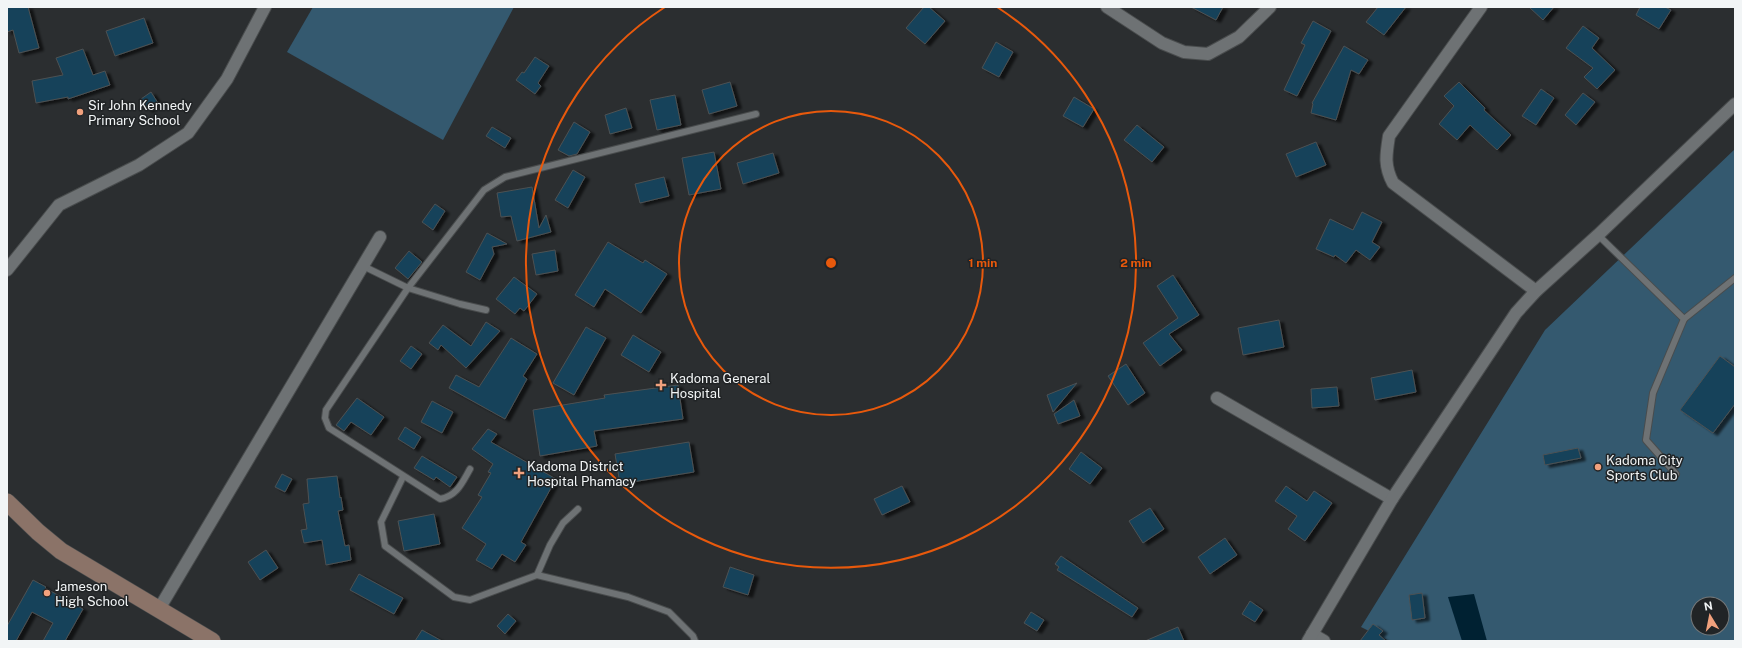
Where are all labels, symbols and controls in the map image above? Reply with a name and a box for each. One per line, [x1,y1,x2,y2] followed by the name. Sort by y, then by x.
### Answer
[88,98,192,128] place label: Sir John Kennedy Primary School
[75,107,85,117] marker: Sir John Kennedy Primary School
[824,256,838,270] centre of rings
[969,256,997,270] text: 1 min
[1120,256,1152,270] text: 2 min
[670,371,770,401] place label: Kadoma General Hospital
[655,379,667,391] marker: Kadoma General Hospital
[1606,453,1683,483] place label: Kadoma City Sports Club
[527,459,636,489] place label: Kadoma District Hospital Phamacy
[1593,462,1603,472] marker: Kadoma City Sports Club
[514,468,524,478] marker: Kadoma District Hospital Phamacy
[55,579,129,609] place label: Jameson High School
[42,588,52,598] marker: Jameson High School
[1690,596,1730,636] north arrow
[1703,599,1714,613] text: N

